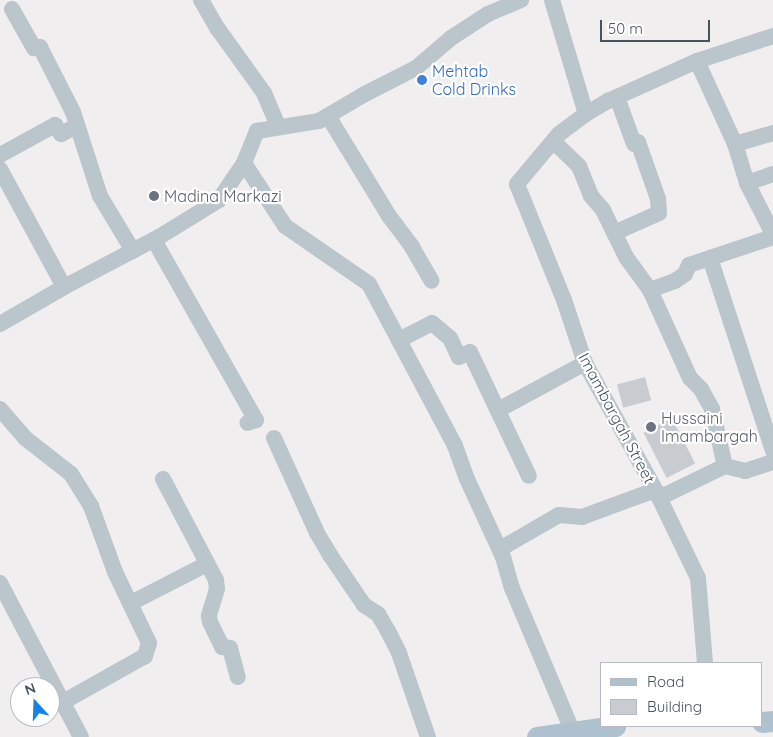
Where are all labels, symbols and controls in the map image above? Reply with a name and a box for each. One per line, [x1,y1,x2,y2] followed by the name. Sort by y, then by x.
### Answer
[603,10,713,42] scale bar
[608,19,643,38] text: 50 m
[432,61,516,99] place label: Mehtab Cold Drinks
[416,74,428,86] marker: Mehtab Cold Drinks
[164,186,282,206] place label: Madina Markazi
[148,190,160,202] marker: Madina Markazi
[574,349,660,487] street label: Imambargah Street
[661,408,758,446] place label: Hussaini Imambargah
[645,421,657,433] marker: Hussaini Imambargah
[600,662,763,727] legend
[647,672,684,691] text: Road
[10,677,60,727] north arrow
[22,679,38,699] text: N
[647,697,702,716] text: Building

